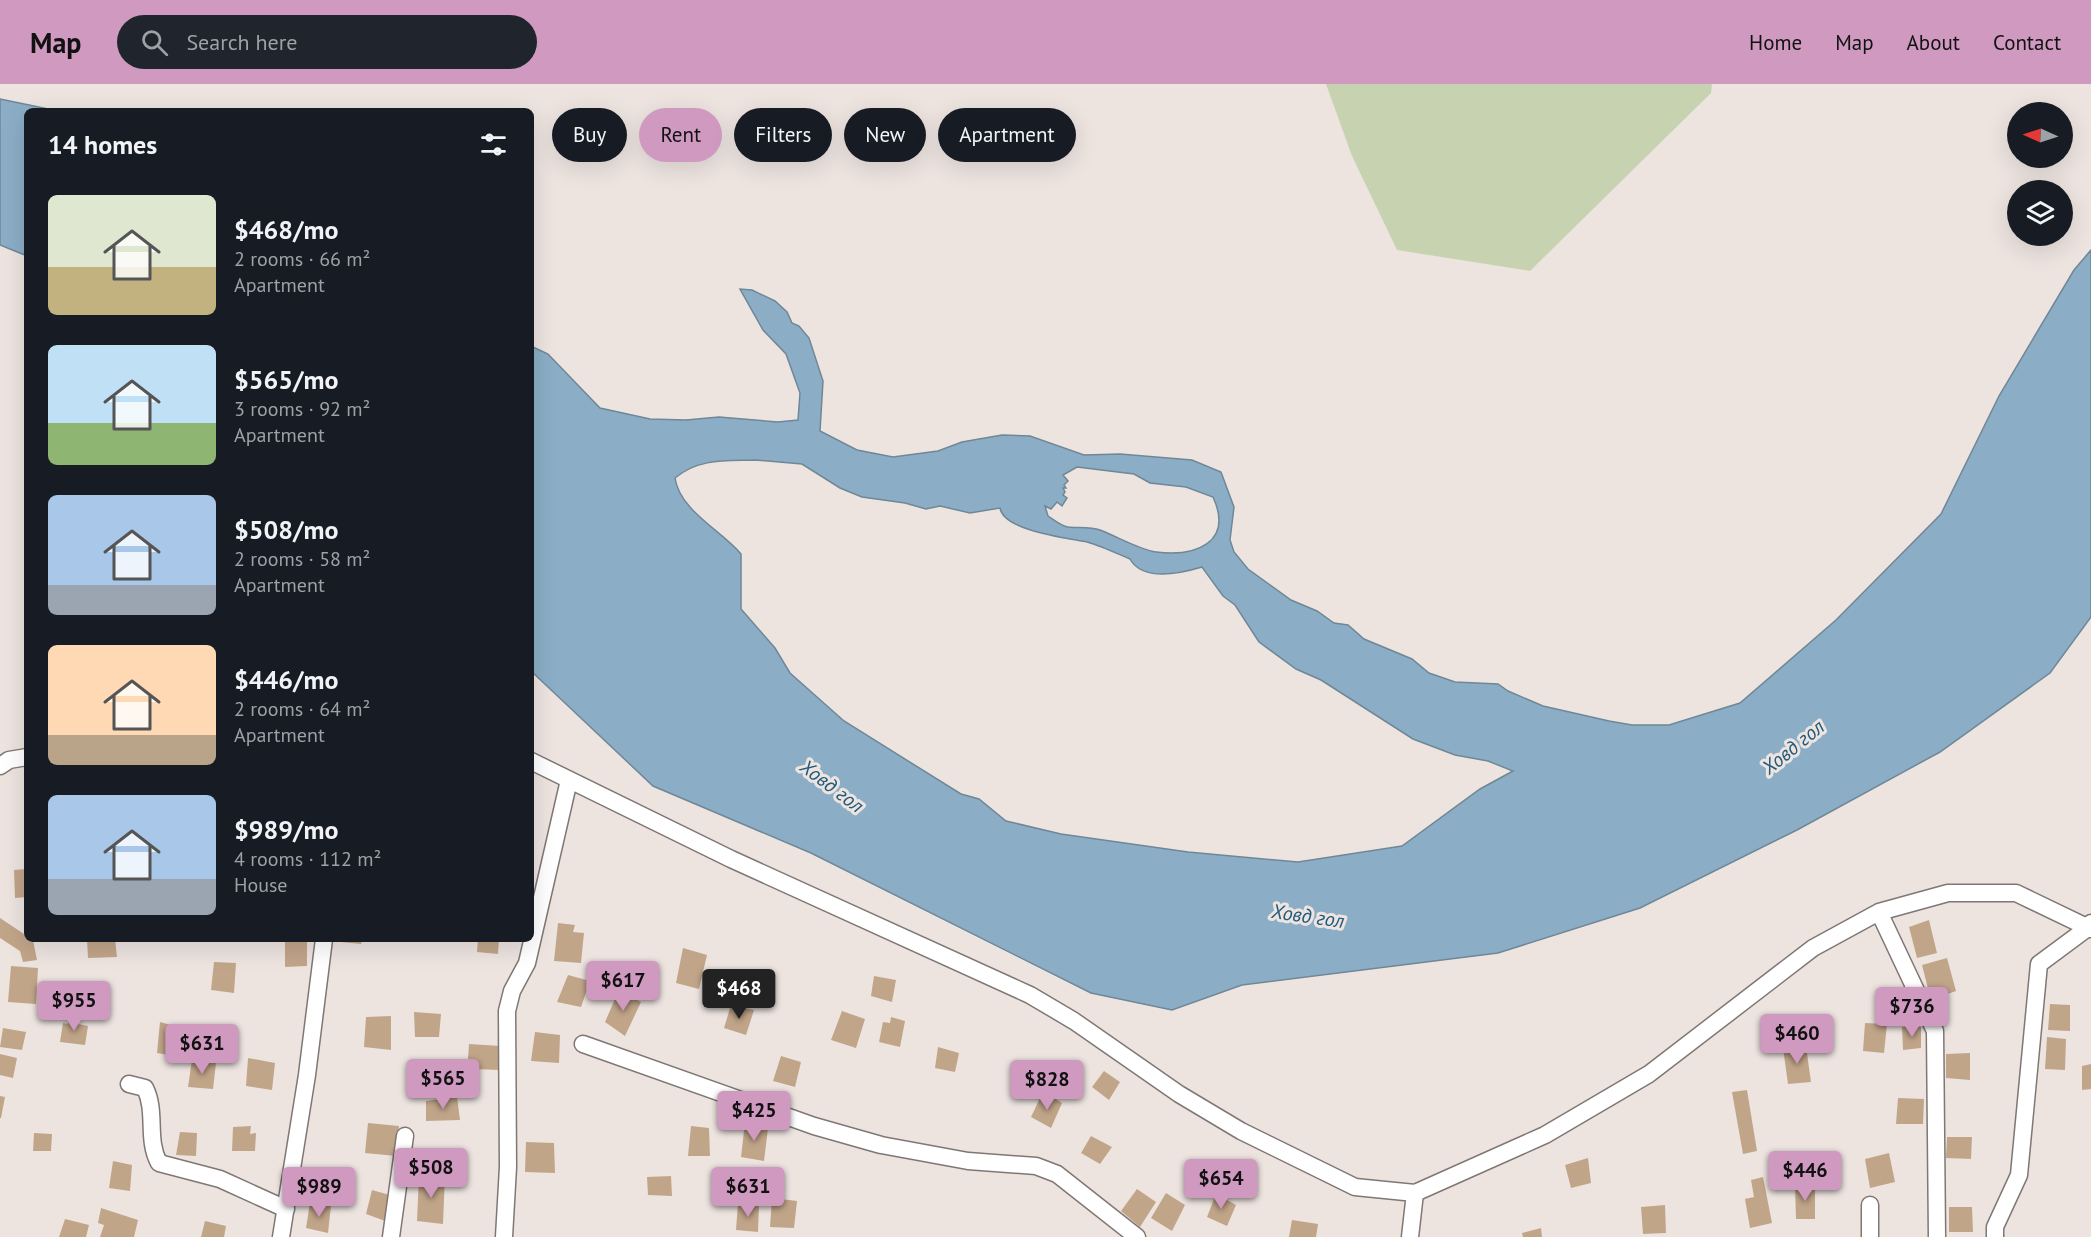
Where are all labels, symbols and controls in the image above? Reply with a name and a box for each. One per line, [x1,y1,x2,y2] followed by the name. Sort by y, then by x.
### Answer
[117,15,537,69] search box
[30,24,81,61] text: Map
[138,26,171,59] icon: search
[186,28,297,56] text: Search here
[1749,29,1802,56] text: Home
[1835,29,1874,56] text: Map
[1907,29,1960,56] text: About
[1993,29,2061,56] text: Contact
[2007,102,2073,168] north arrow
[2007,102,2073,246] map controls
[552,108,627,162] chip: Buy
[639,108,722,162] chip: Rent
[734,108,832,162] chip: Filters
[844,108,926,162] chip: New
[938,108,1076,162] chip: Apartment
[48,128,157,161] text: 14 homes
[477,128,510,161] icon: filters
[2007,180,2073,246] button: layers
[234,213,338,246] text: $468/mo
[96,219,168,291] icon: home
[234,246,370,272] text: 2 rooms · 66 m²
[234,272,325,298] text: Apartment
[234,363,338,396] text: $565/mo
[96,369,168,441] icon: home
[234,396,370,422] text: 3 rooms · 92 m²
[234,422,325,448] text: Apartment
[234,513,338,546] text: $508/mo
[96,519,168,591] icon: home
[234,546,370,572] text: 2 rooms · 58 m²
[234,572,325,598] text: Apartment
[234,663,338,696] text: $446/mo
[96,669,168,741] icon: home
[234,696,370,722] text: 2 rooms · 64 m²
[1756,714,1830,781] water label: Ховд гол
[234,722,325,748] text: Apartment
[794,753,869,819] water label: Ховд гол
[234,813,338,846] text: $989/mo
[96,819,168,891] icon: home
[234,846,381,872] text: 4 rooms · 112 m²
[234,872,288,898] text: House
[1269,898,1346,934] water label: Ховд гол
[587,961,659,1012] pin: $617
[600,967,646,993] text: $617
[703,969,775,1020] pin: $468
[716,975,762,1001] text: $468
[38,981,110,1032] pin: $955
[51,987,97,1013] text: $955
[1876,987,1948,1038] pin: $736
[1889,993,1935,1019] text: $736
[1761,1014,1833,1065] pin: $460
[1774,1020,1820,1046] text: $460
[166,1024,238,1075] pin: $631
[179,1030,225,1056] text: $631
[407,1059,479,1110] pin: $565
[1011,1060,1083,1111] pin: $828
[420,1065,466,1091] text: $565
[1024,1066,1070,1092] text: $828
[718,1091,790,1142] pin: $425
[731,1097,777,1123] text: $425
[395,1148,467,1199] pin: $508
[1769,1151,1841,1202] pin: $446
[408,1154,454,1180] text: $508
[1782,1157,1828,1183] text: $446
[1185,1159,1257,1210] pin: $654
[1198,1165,1244,1191] text: $654
[283,1167,355,1218] pin: $989
[712,1167,784,1218] pin: $631
[296,1173,342,1199] text: $989
[725,1173,771,1199] text: $631

